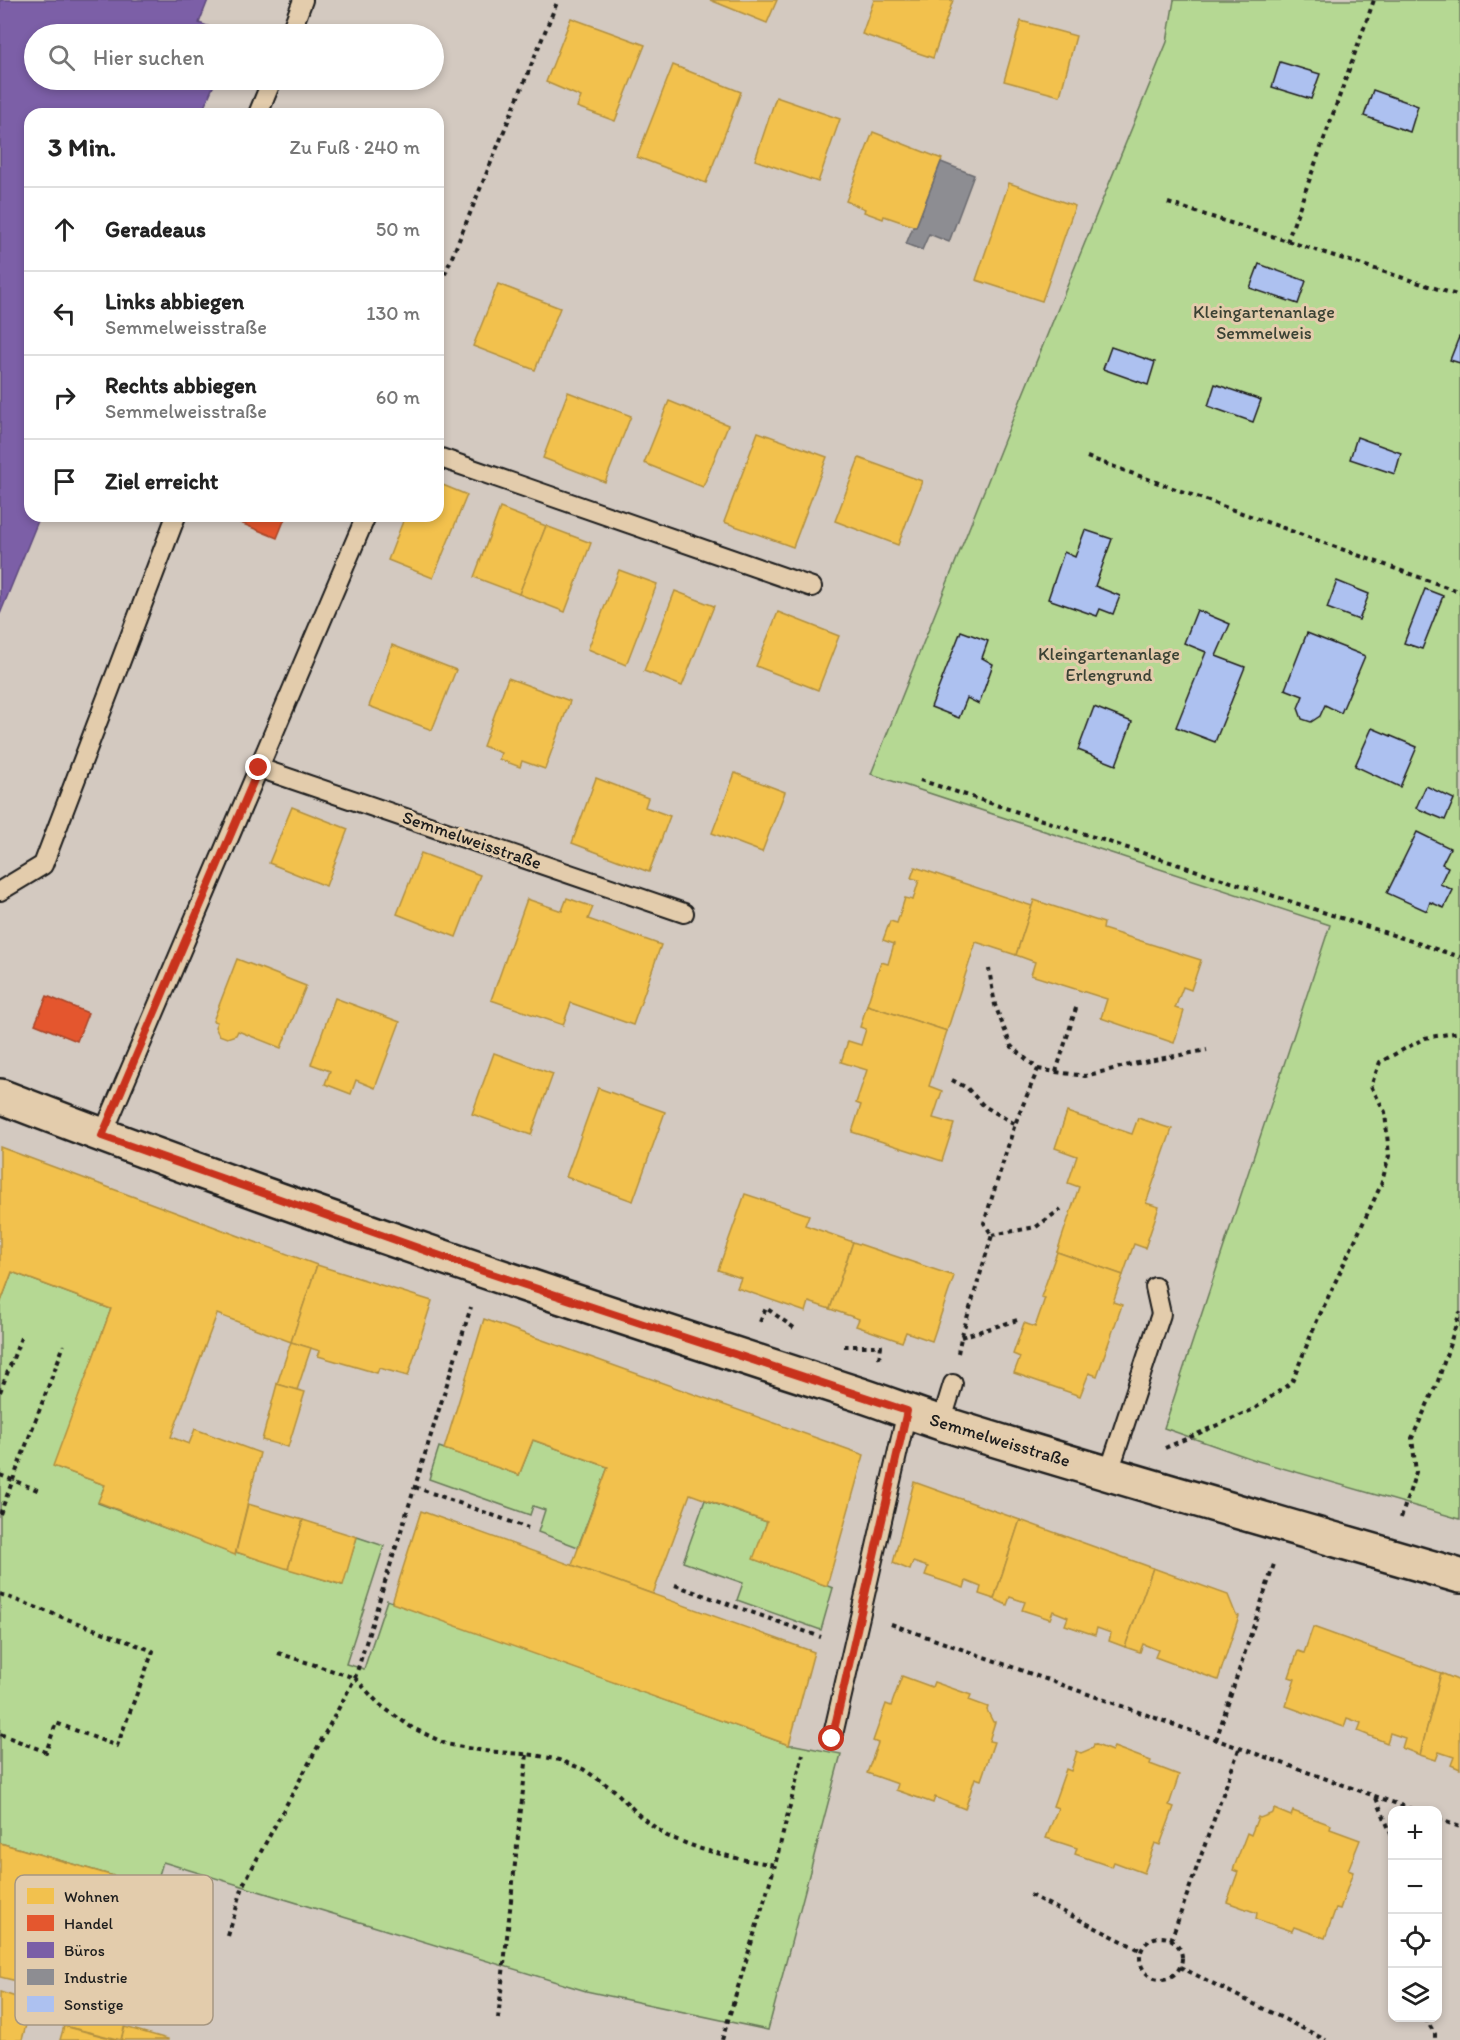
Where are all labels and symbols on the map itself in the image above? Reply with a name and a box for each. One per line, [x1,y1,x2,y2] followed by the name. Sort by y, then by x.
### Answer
[1193,301,1335,344] park label: Kleingartenanlage Semmelweis
[1038,643,1180,686] park label: Kleingartenanlage Erlengrund
[245,754,271,780] route end
[400,806,544,874] street label: Semmelweisstraße
[927,1408,1073,1472] street label: Semmelweisstraße
[818,1725,844,1751] route start
[15,1875,213,2025] legend
[64,1887,119,1906] text: Wohnen
[64,1914,114,1933] text: Handel
[64,1941,105,1960] text: Büros
[64,1968,128,1987] text: Industrie
[64,1995,124,2014] text: Sonstige

